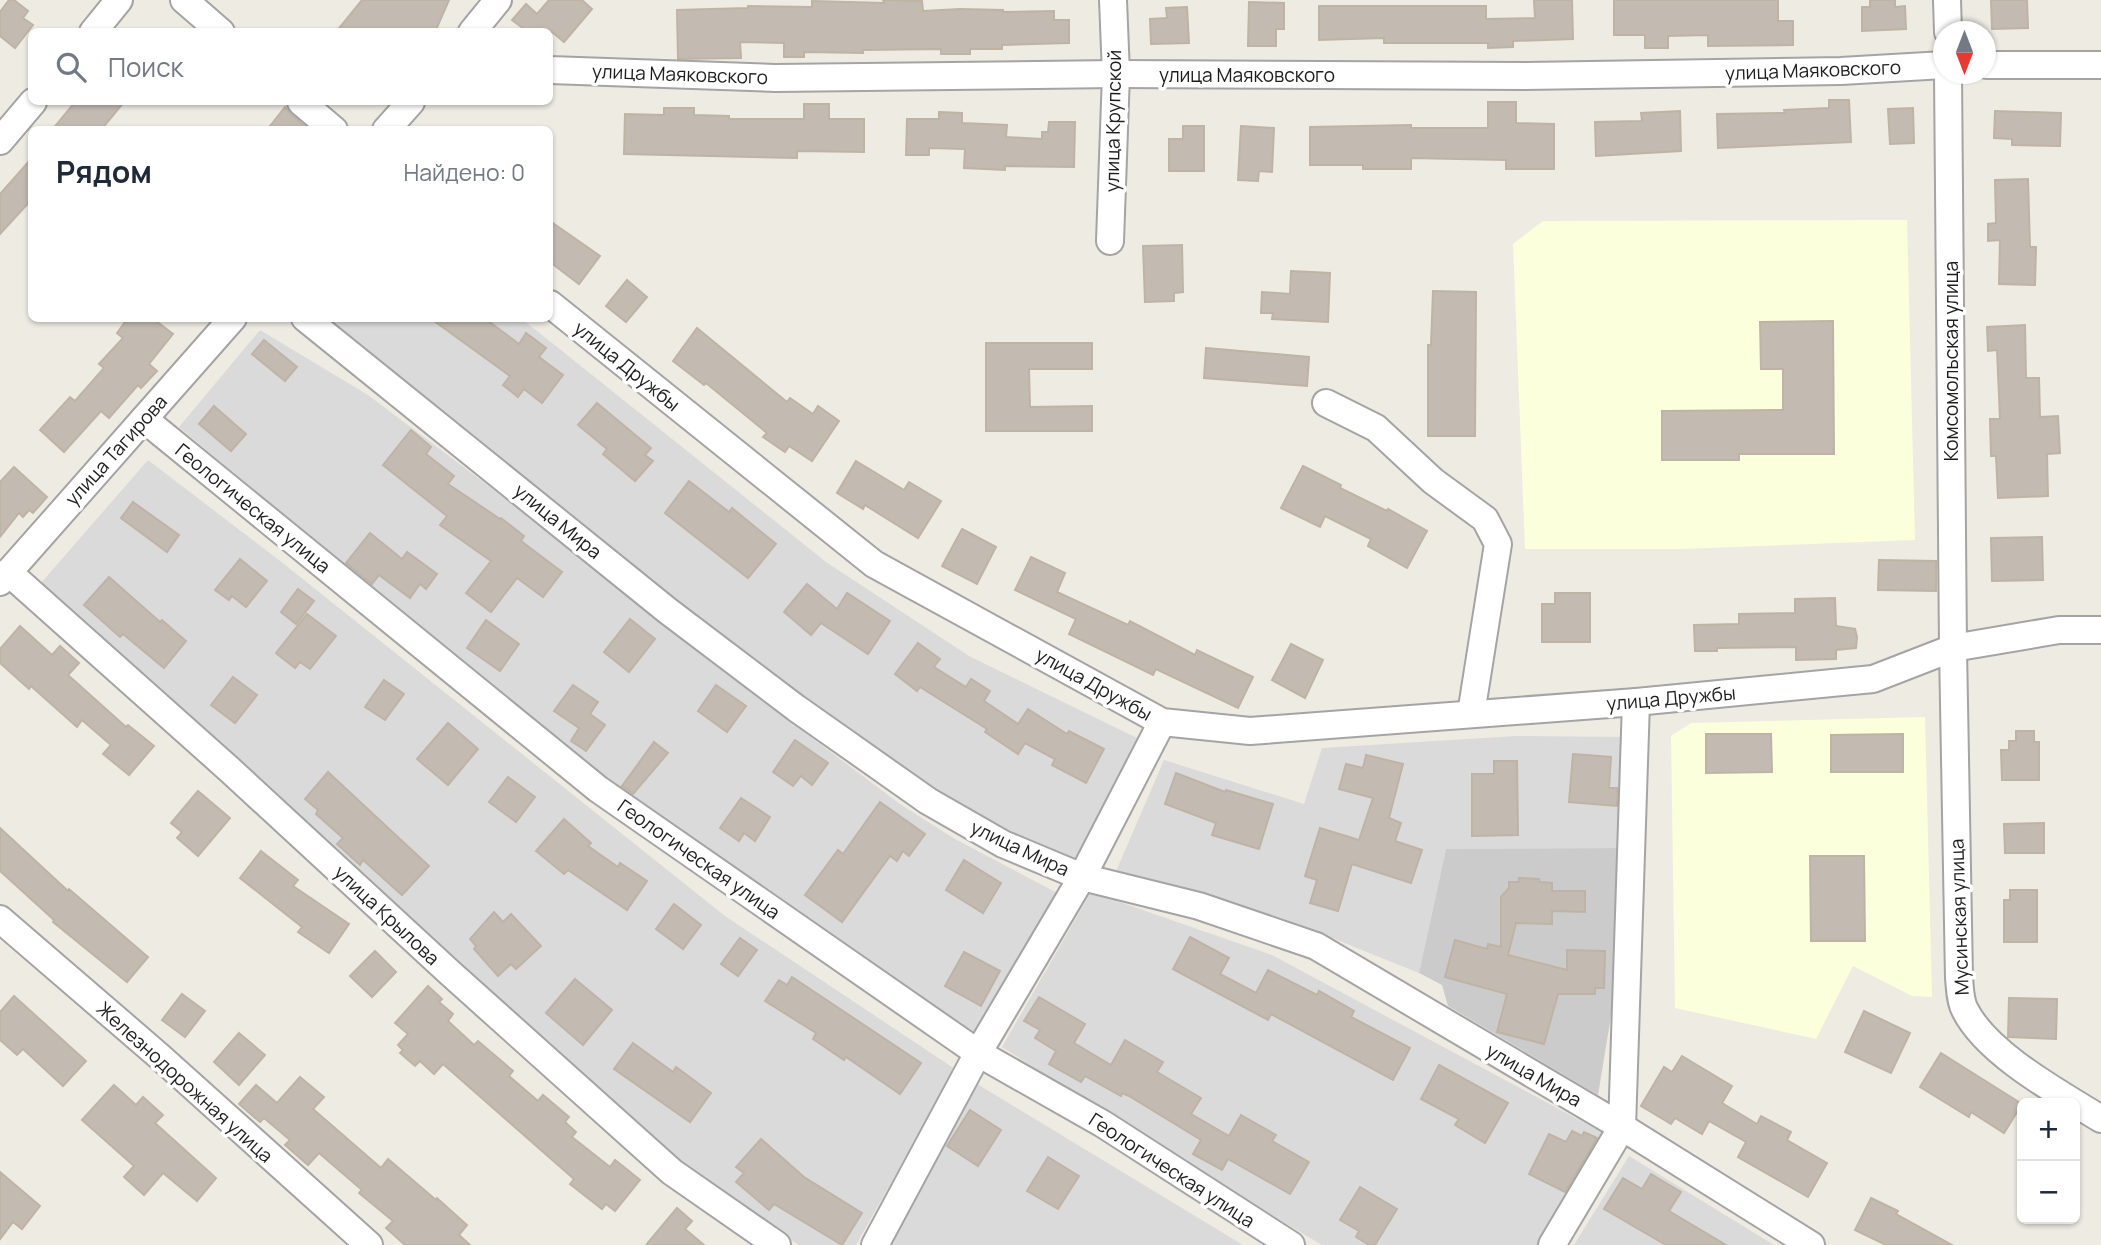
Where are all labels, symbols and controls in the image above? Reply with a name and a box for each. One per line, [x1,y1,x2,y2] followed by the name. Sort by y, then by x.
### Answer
[1933,21,1996,84] north arrow
[28,28,553,105] search box
[52,48,90,86] icon: search
[108,49,183,85] text: Поиск
[1099,50,1127,192] street label: улица Крупской
[1725,54,1901,86] street label: улица Маяковского
[592,58,768,90] street label: улица Маяковского
[1159,62,1335,88] street label: улица Маяковского
[56,151,152,192] text: Рядом
[403,156,525,188] text: Найдено: 0
[1938,261,1964,461] street label: Комсомольская улица
[569,315,685,417] street label: улица Дружбы
[59,389,173,511] street label: улица Тагирова
[170,437,336,579] street label: Геологическая улица
[509,478,607,564] street label: улица Мира
[1031,641,1157,727] street label: улица Дружбы
[1605,679,1737,717] street label: улица Дружбы
[613,793,785,925] street label: Геологическая улица
[966,814,1074,882] street label: улица Мира
[1943,838,1975,996] street label: Мусинская улица
[329,859,445,971] street label: улица Крылова
[91,996,279,1168] street label: Железнодорожная улица
[1482,1037,1586,1113] street label: улица Мира
[2017,1098,2080,1224] map controls
[2017,1098,2080,1161] button: +
[1084,1107,1260,1233] street label: Геологическая улица
[2017,1161,2080,1224] button: −

